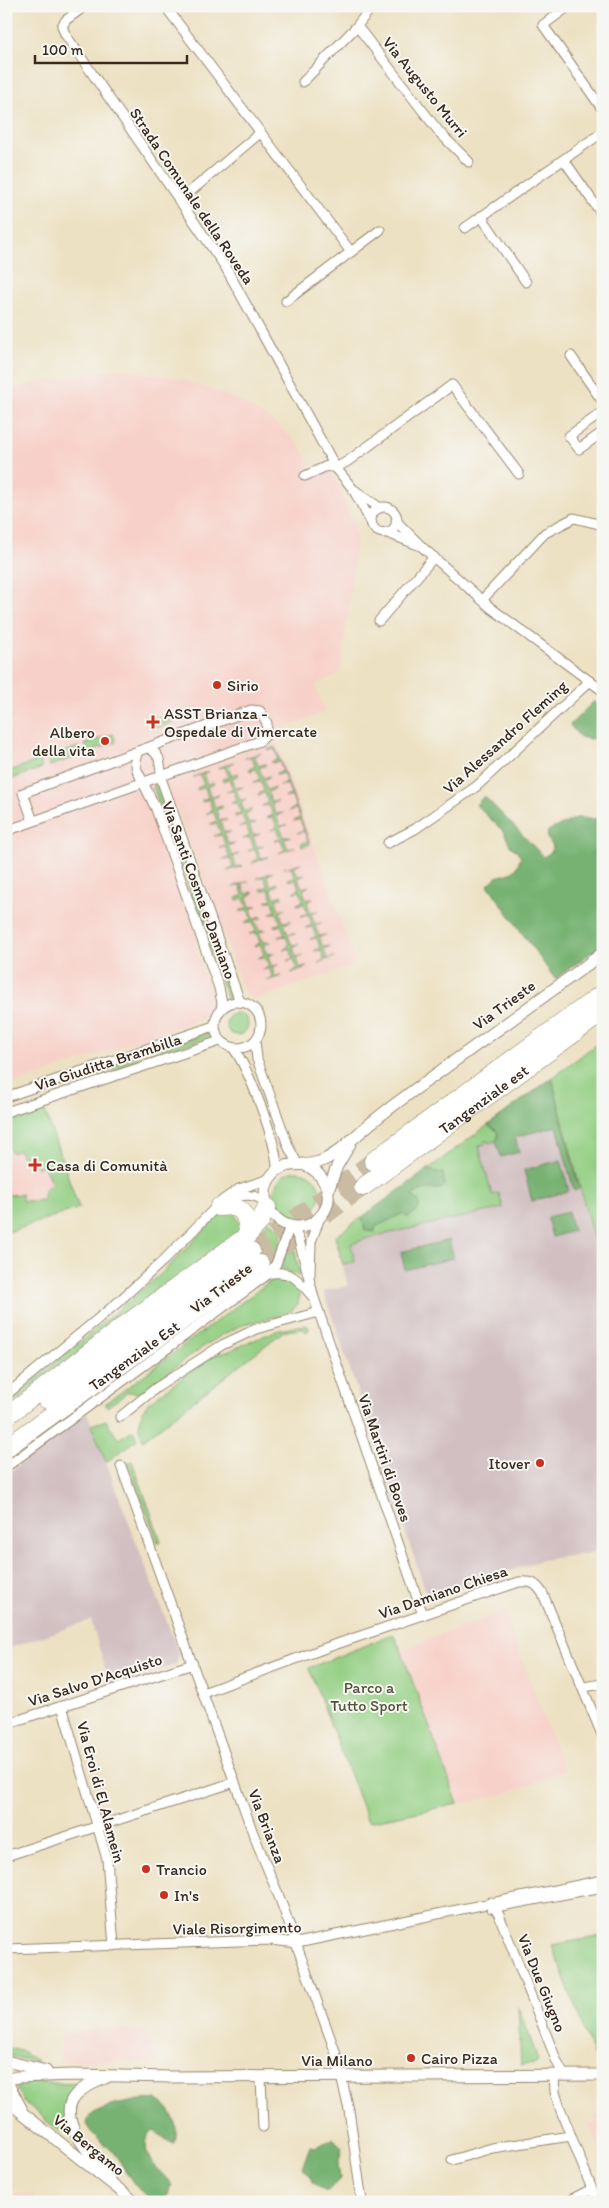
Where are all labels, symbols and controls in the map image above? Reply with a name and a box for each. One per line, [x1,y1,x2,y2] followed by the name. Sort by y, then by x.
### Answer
[35,32,188,64] scale bar
[379,33,471,141] street label: Via Augusto Murri
[42,41,84,59] text: 100 m
[126,104,258,288] street label: Strada Comunale della Roveda
[227,676,259,695] place label: Sirio
[439,676,572,798] street label: Via Alessandro Fleming
[211,679,223,691] marker: Sirio
[164,704,317,741] place label: ASST Brianza - Ospedale di Vimercate
[146,715,160,729] marker: ASST Brianza - Ospedale di Vimercate
[32,723,96,760] place label: Albero della vita
[99,735,111,747] marker: Albero della vita
[158,798,240,982] street label: Via Santi Cosma e Damiano
[469,976,539,1034] street label: Via Trieste
[32,1029,184,1095] street label: Via Giuditta Brambilla
[435,1060,532,1138] street label: Tangenziale est
[46,1156,168,1175] place label: Casa di Comunità
[28,1158,42,1172] marker: Casa di Comunità
[186,1259,256,1317] street label: Via Trieste
[85,1316,183,1394] street label: Tangenziale Est
[354,1392,416,1524] street label: Via Martiri di Boves
[488,1454,531,1473] place label: Itover
[534,1457,546,1469] marker: Itover
[376,1561,511,1623] street label: Via Damiano Chiesa
[26,1649,164,1711] street label: Via Salvo D'Acquisto
[330,1678,408,1715] park label: Parco a Tutto Sport
[73,1719,129,1865] street label: Via Eroi di El Alamein
[244,1786,290,1866] street label: Via Brianza
[156,1860,207,1879] place label: Trancio
[140,1863,152,1875] marker: Trancio
[174,1886,199,1905] place label: In's
[158,1889,170,1901] marker: In's
[172,1917,302,1939] street label: Viale Risorgimento
[514,1931,570,2035] street label: Via Due Giugno
[421,2049,498,2068] place label: Cairo Pizza
[301,2051,373,2070] street label: Via Milano
[405,2052,417,2064] marker: Cairo Pizza
[49,2110,129,2180] street label: Via Bergamo

